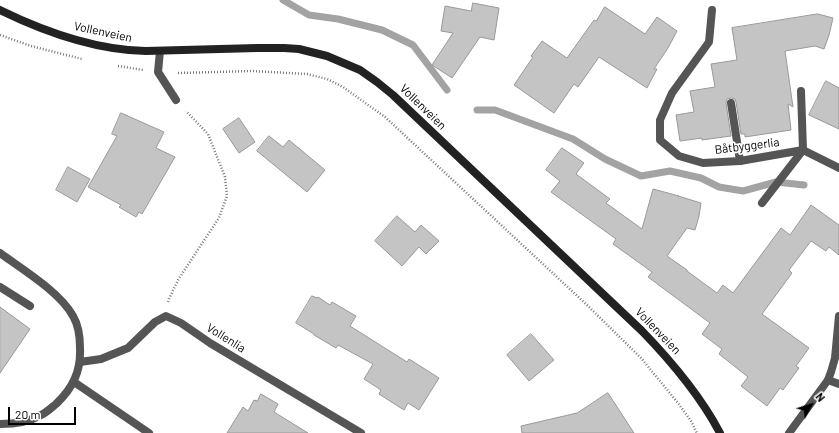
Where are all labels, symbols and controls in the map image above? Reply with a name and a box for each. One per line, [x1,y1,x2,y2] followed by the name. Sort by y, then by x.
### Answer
[73,19,133,45] street label: Vollenveien
[397,81,449,133] street label: Vollenveien
[714,135,780,157] street label: Båtbyggerlia
[632,305,684,357] street label: Vollenveien
[204,320,248,356] street label: Vollenlia
[791,385,831,425] north arrow
[813,390,828,404] text: N
[10,399,78,425] scale bar
[15,407,41,421] text: 20 m

